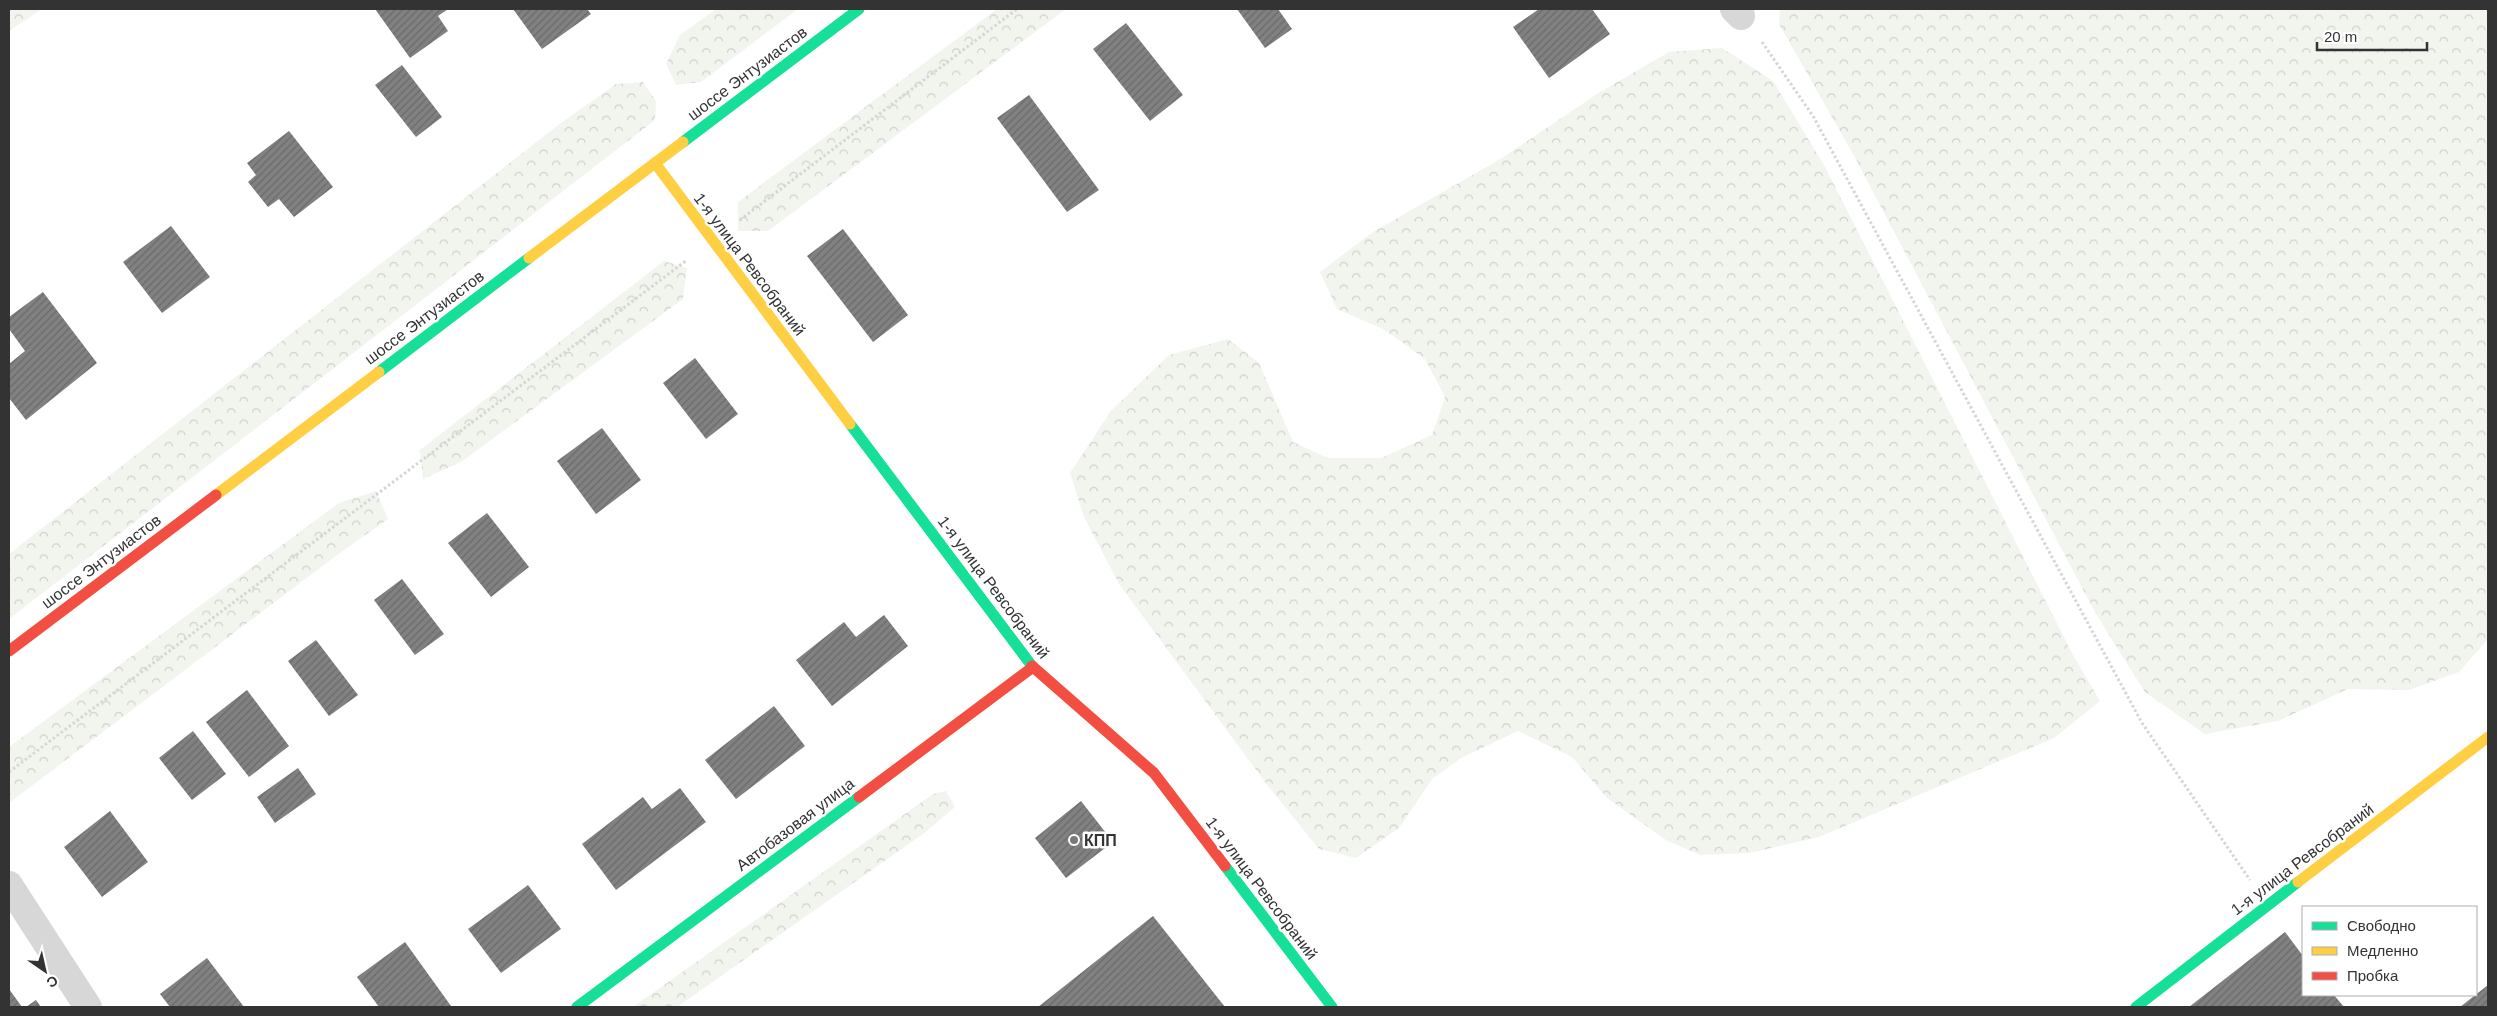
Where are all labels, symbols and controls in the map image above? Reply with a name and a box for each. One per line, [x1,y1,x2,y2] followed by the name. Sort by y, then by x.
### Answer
[2317,20,2427,52] scale bar
[684,23,810,124] street label: шоссе Энтузиастов
[2324,28,2357,45] text: 20 m
[691,190,809,339] street label: 1-я улица Ревсобраний
[361,267,487,368] street label: шоссе Энтузиастов
[38,511,164,612] street label: шоссе Энтузиастов
[935,513,1053,662] street label: 1-я улица Ревсобраний
[733,775,858,874] street label: Автобазовая улица
[2228,800,2377,918] street label: 1-я улица Ревсобраний
[1203,814,1321,963] street label: 1-я улица Ревсобраний
[1084,832,1117,849] place label: КПП
[1068,834,1080,846] marker: КПП
[2302,906,2477,996] legend
[2347,917,2416,934] text: Свободно
[2347,942,2418,959] text: Медленно
[20,946,70,996] north arrow
[2347,967,2399,984] text: Пробка
[44,972,61,991] text: С

